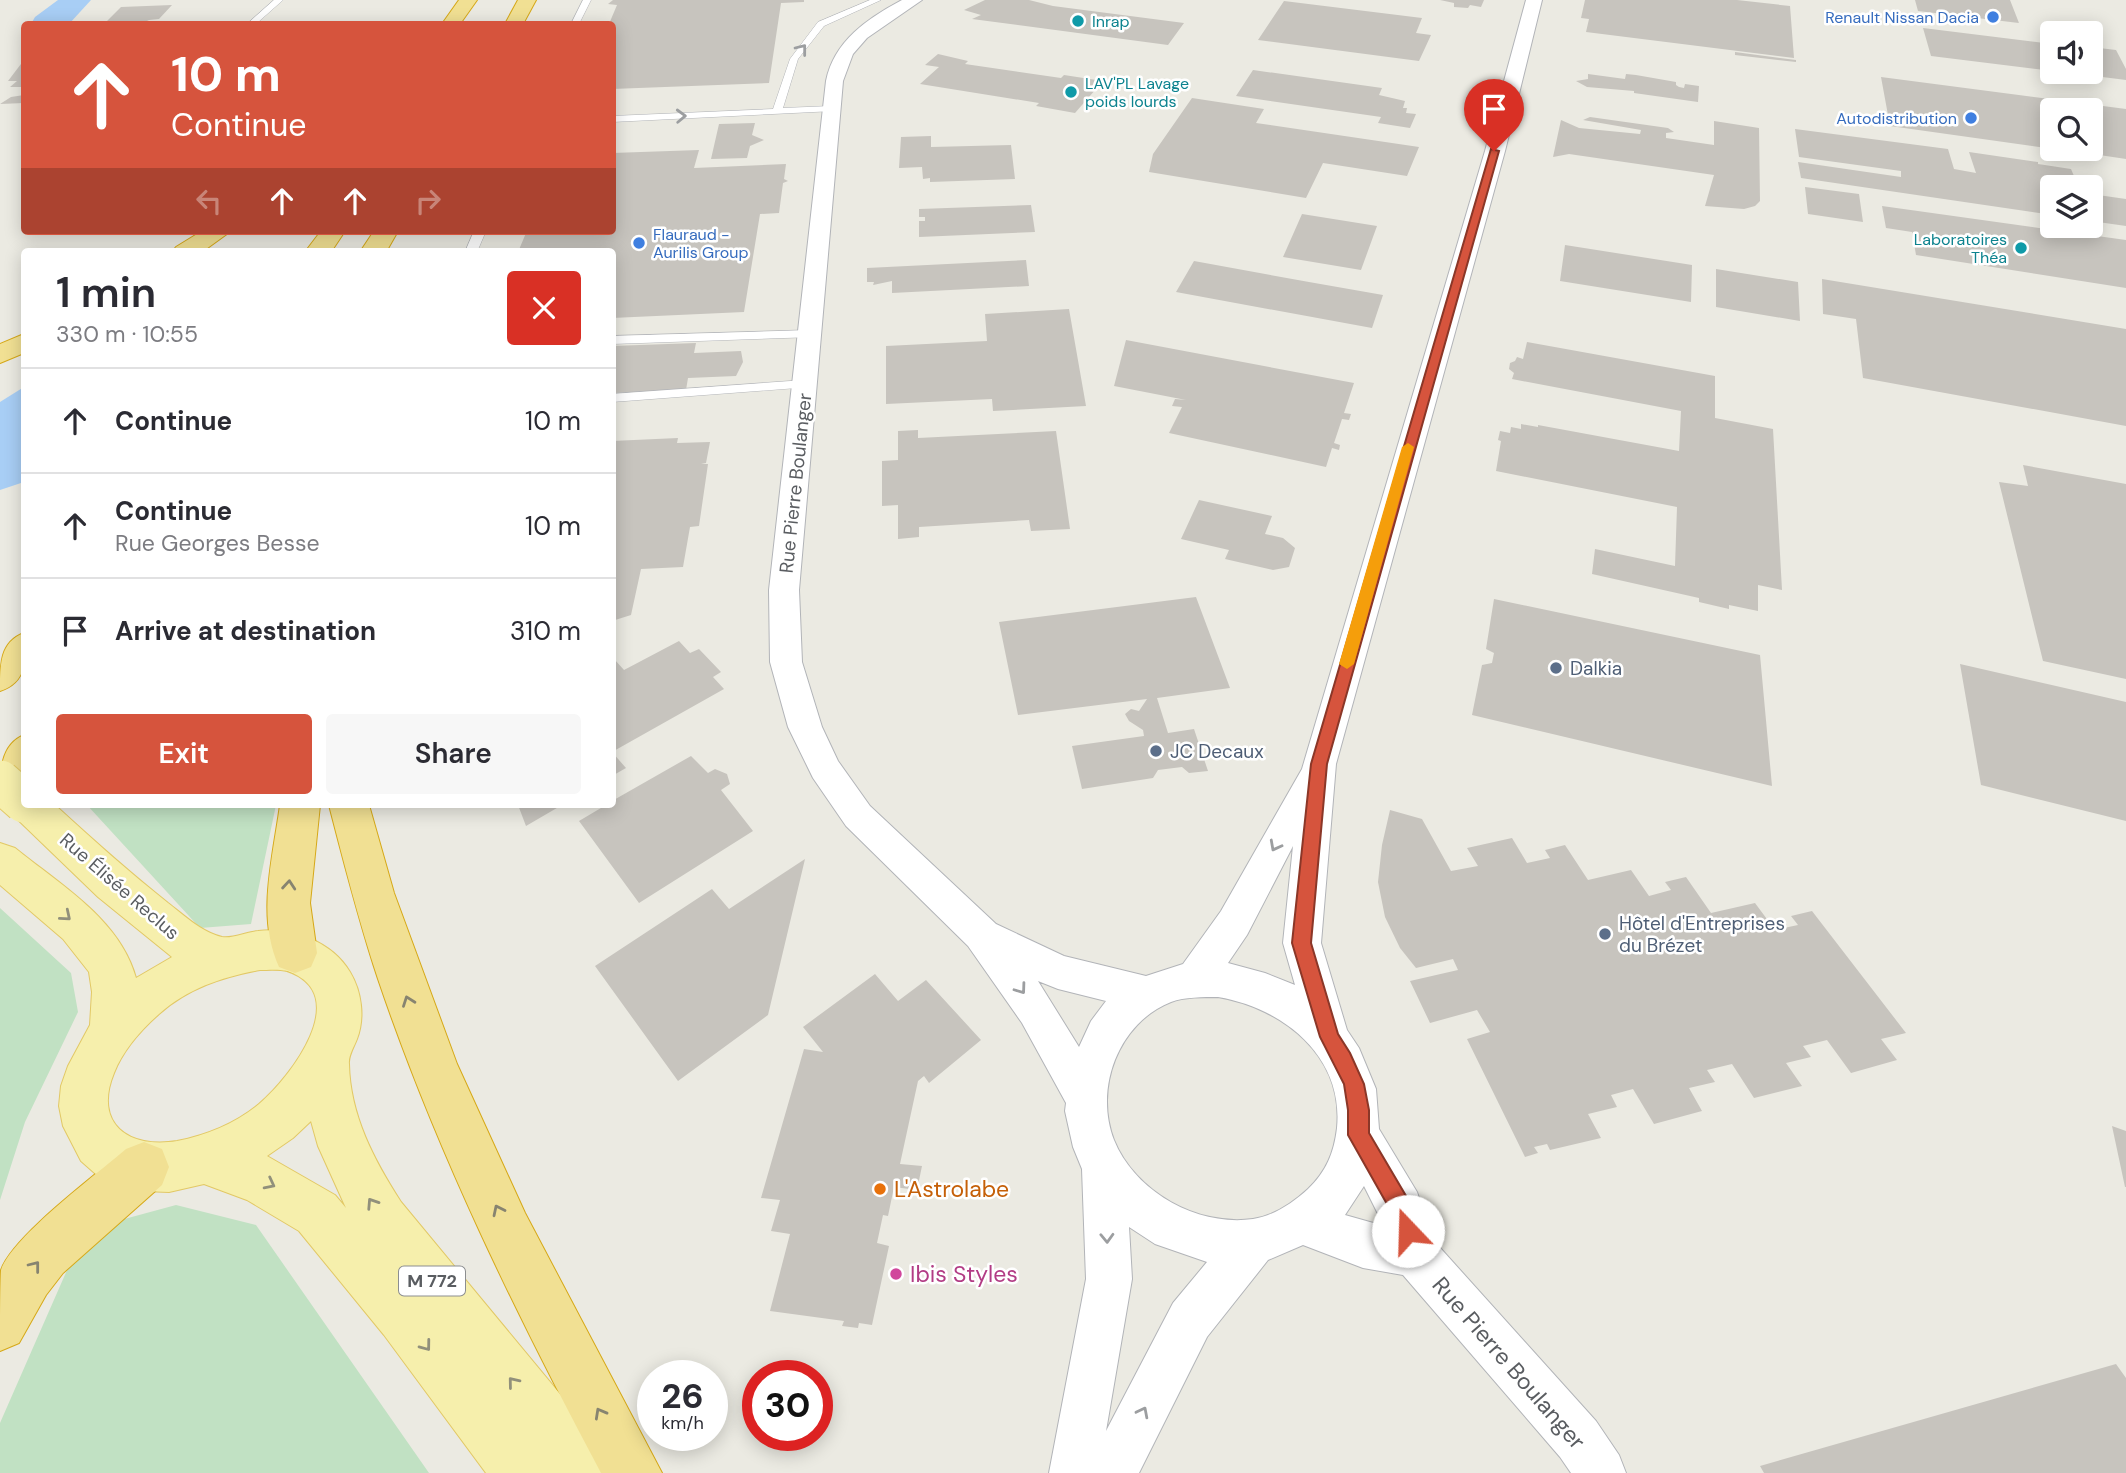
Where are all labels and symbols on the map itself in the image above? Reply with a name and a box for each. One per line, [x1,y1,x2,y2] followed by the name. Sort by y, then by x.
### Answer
[1825,7,1979,28] place label: Renault Nissan Dacia
[1985,9,2001,25] marker: Renault Nissan Dacia
[1092,11,1130,32] place label: Inrap
[1070,13,1086,29] marker: Inrap
[793,45,806,57] one-way arrow
[1085,73,1189,112] place label: LAV'PL Lavage poids lourds
[1464,79,1524,151] pin
[1063,84,1079,100] marker: LAV'PL Lavage poids lourds
[1836,108,1957,129] place label: Autodistribution
[675,109,686,124] one-way arrow
[1963,110,1979,126] marker: Autodistribution
[653,224,749,263] place label: Flauraud - Aurilis Group
[1914,229,2007,268] place label: Laboratoires Théa
[631,235,647,251] marker: Flauraud - Aurilis Group
[2013,240,2029,256] marker: Laboratoires Théa
[774,392,817,574] street label: Rue Pierre Boulanger
[1570,656,1622,681] place label: Dalkia
[1548,660,1564,676] marker: Dalkia
[1170,739,1264,764] place label: JC Decaux
[1148,743,1164,759] marker: JC Decaux
[55,827,185,945] street label: Rue Élisée Reclus
[1270,839,1283,851] one-way arrow
[282,880,297,891] one-way arrow
[58,908,71,920] one-way arrow
[1619,911,1785,958] place label: Hôtel d'Entreprises du Brézet
[1597,926,1613,942] marker: Hôtel d'Entreprises du Brézet
[1013,981,1025,994] one-way arrow
[403,996,417,1008] one-way arrow
[894,1174,1009,1204] place label: L'Astrolabe
[263,1175,275,1189] one-way arrow
[872,1181,888,1197] marker: L'Astrolabe
[1371,1194,1445,1268] position arrow
[368,1198,381,1211] one-way arrow
[492,1205,506,1217] one-way arrow
[1100,1232,1115,1243] one-way arrow
[910,1259,1018,1289] place label: Ibis Styles
[27,1261,40,1273] one-way arrow
[399,1266,465,1296] road number: M 772
[888,1266,904,1282] marker: Ibis Styles
[1426,1270,1592,1456] street label: Rue Pierre Boulanger
[417,1338,430,1351] one-way arrow
[742,1360,833,1451] speed limit sign: 30
[509,1377,521,1390] one-way arrow
[1135,1407,1148,1419] one-way arrow
[595,1408,608,1421] one-way arrow

